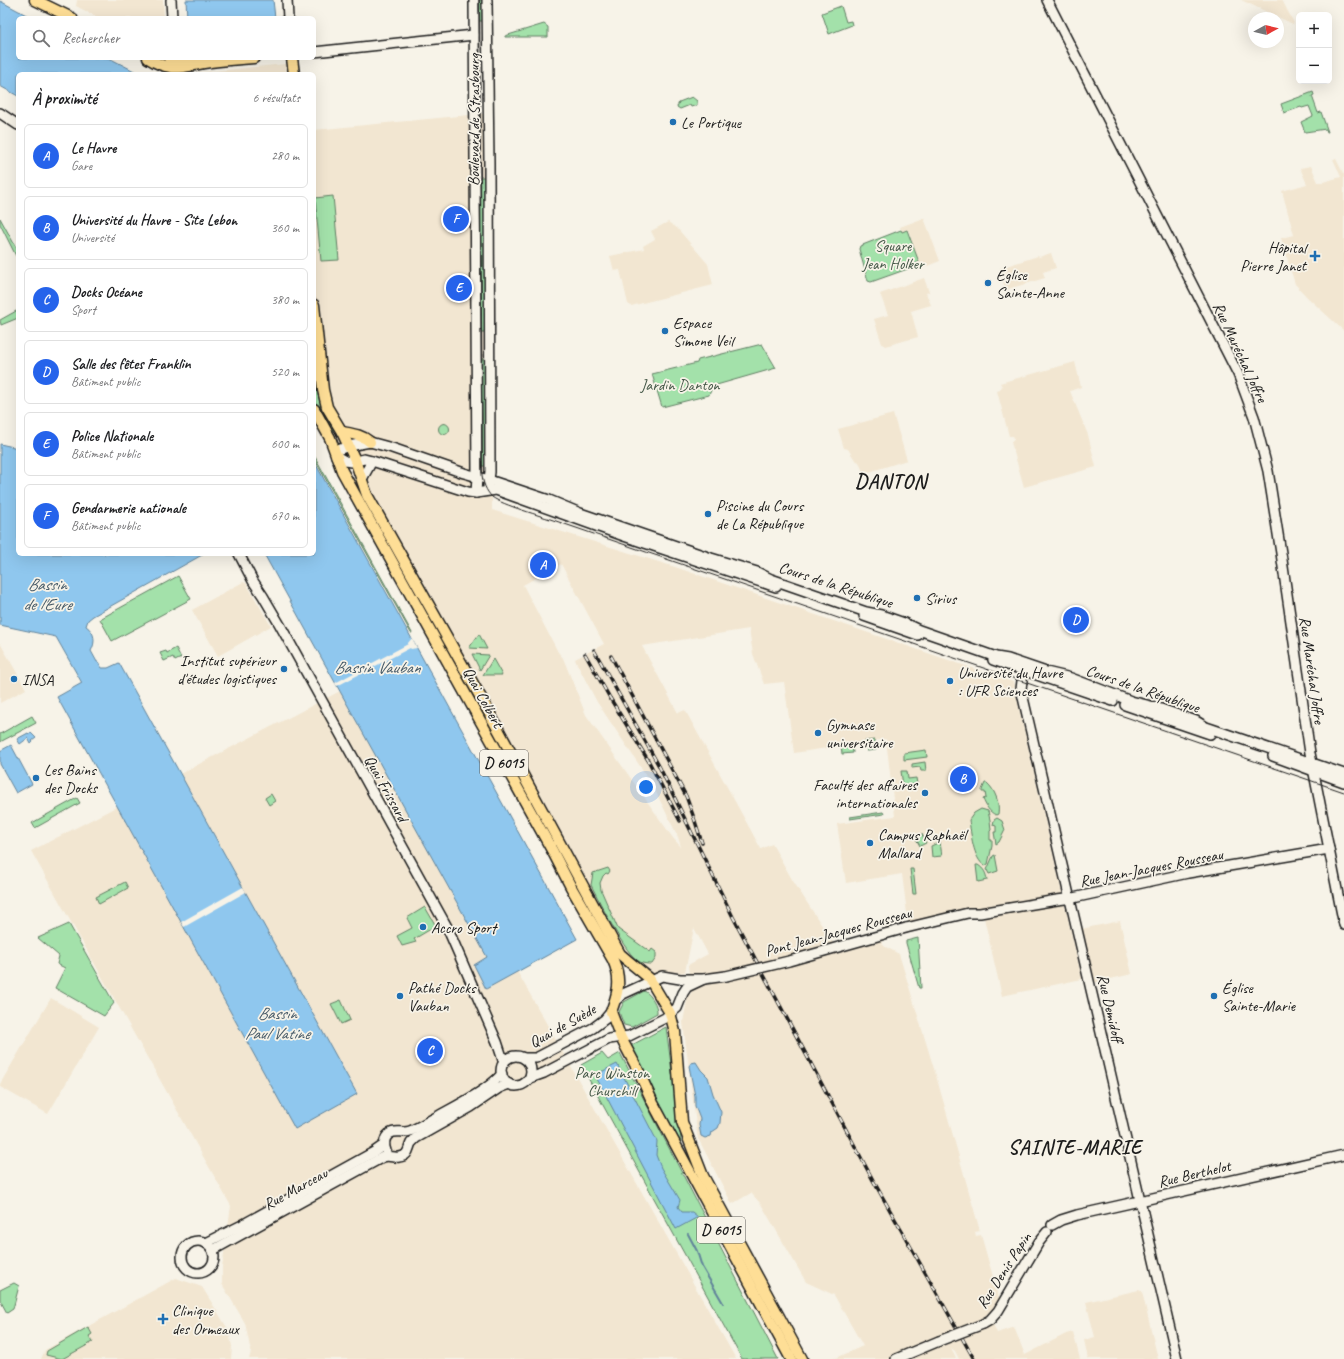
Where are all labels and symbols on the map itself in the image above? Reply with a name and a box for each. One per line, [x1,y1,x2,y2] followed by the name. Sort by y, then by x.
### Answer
[1248,12,1284,48] north arrow
[464,53,484,186] street label: Boulevard de Strasbourg
[681,113,743,133] place label: Le Portique
[668,117,678,127] marker: Le Portique
[443,204,469,234] pin: F
[861,236,926,274] park label: Square Jean Holker
[1240,238,1309,276] place label: Hôpital Pierre Janet
[1309,250,1321,262] marker: Hôpital Pierre Janet
[996,265,1066,303] place label: Église Sainte-Anne
[446,273,472,303] pin: E
[983,278,993,288] marker: Église Sainte-Anne
[1208,299,1273,407] street label: Rue Maréchal Joffre
[673,313,737,351] place label: Espace Simone Veil
[660,326,670,336] marker: Espace Simone Veil
[640,375,720,395] park label: Jardin Danton
[855,469,930,494] district label: DANTON
[716,496,805,534] place label: Piscine du Cours de La République
[703,509,713,519] marker: Piscine du Cours de La République
[530,550,556,580] pin: A
[776,557,897,613] street label: Cours de la République
[23,574,74,615] water label: Bassin de l'Eure
[925,589,958,609] place label: Sirius
[912,593,922,603] marker: Sirius
[1063,605,1089,635] pin: D
[1295,615,1330,727] street label: Rue Maréchal Joffre
[177,651,278,689] place label: Institut supérieur d'études logistiques
[334,657,421,678] water label: Bassin Vauban
[1083,660,1204,718] street label: Cours de la République
[958,663,1064,701] place label: Université du Havre : UFR Sciences
[279,664,289,674] marker: Institut supérieur d'études logistiques
[458,664,509,733] street label: Quai Colbert
[22,670,55,690] place label: INSA
[9,674,19,684] marker: INSA
[945,676,955,686] marker: Université du Havre : UFR Sciences
[826,715,894,753] place label: Gymnase universitaire
[813,728,823,738] marker: Gymnase universitaire
[480,750,528,776] road number: D 6015
[360,752,414,828] street label: Quai Frissard
[44,760,99,798] place label: Les Bains des Docks
[950,764,976,794] pin: B
[31,773,41,783] marker: Les Bains des Docks
[813,775,919,813] place label: Faculté des affaires internationales
[636,777,656,797] your location
[920,788,930,798] marker: Faculté des affaires internationales
[878,825,969,863] place label: Campus Raphaël Mallard
[865,838,875,848] marker: Campus Raphaël Mallard
[1078,844,1226,892] street label: Rue Jean-Jacques Rousseau
[763,902,915,961] street label: Pont Jean-Jacques Rousseau
[431,918,499,938] place label: Accro Sport
[418,922,428,932] marker: Accro Sport
[1092,972,1128,1048] street label: Rue Demidoff
[408,978,477,1016] place label: Pathé Docks Vauban
[1222,978,1297,1016] place label: Église Sainte-Marie
[395,991,405,1001] marker: Pathé Docks Vauban
[1209,991,1219,1001] marker: Église Sainte-Marie
[526,999,601,1052] street label: Quai de Suède
[245,1003,312,1044] water label: Bassin Paul Vatine
[417,1036,443,1066] pin: C
[575,1063,650,1101] park label: Parc Winston Churchill
[1008,1135,1144,1160] district label: SAINTE-MARIE
[1156,1156,1234,1192] street label: Rue Berthelot
[260,1163,332,1215] street label: Rue Marceau
[697,1217,745,1243] road number: D 6015
[972,1228,1036,1312] street label: Rue Denis Papin
[172,1301,240,1339] place label: Clinique des Ormeaux
[157,1313,169,1325] marker: Clinique des Ormeaux

